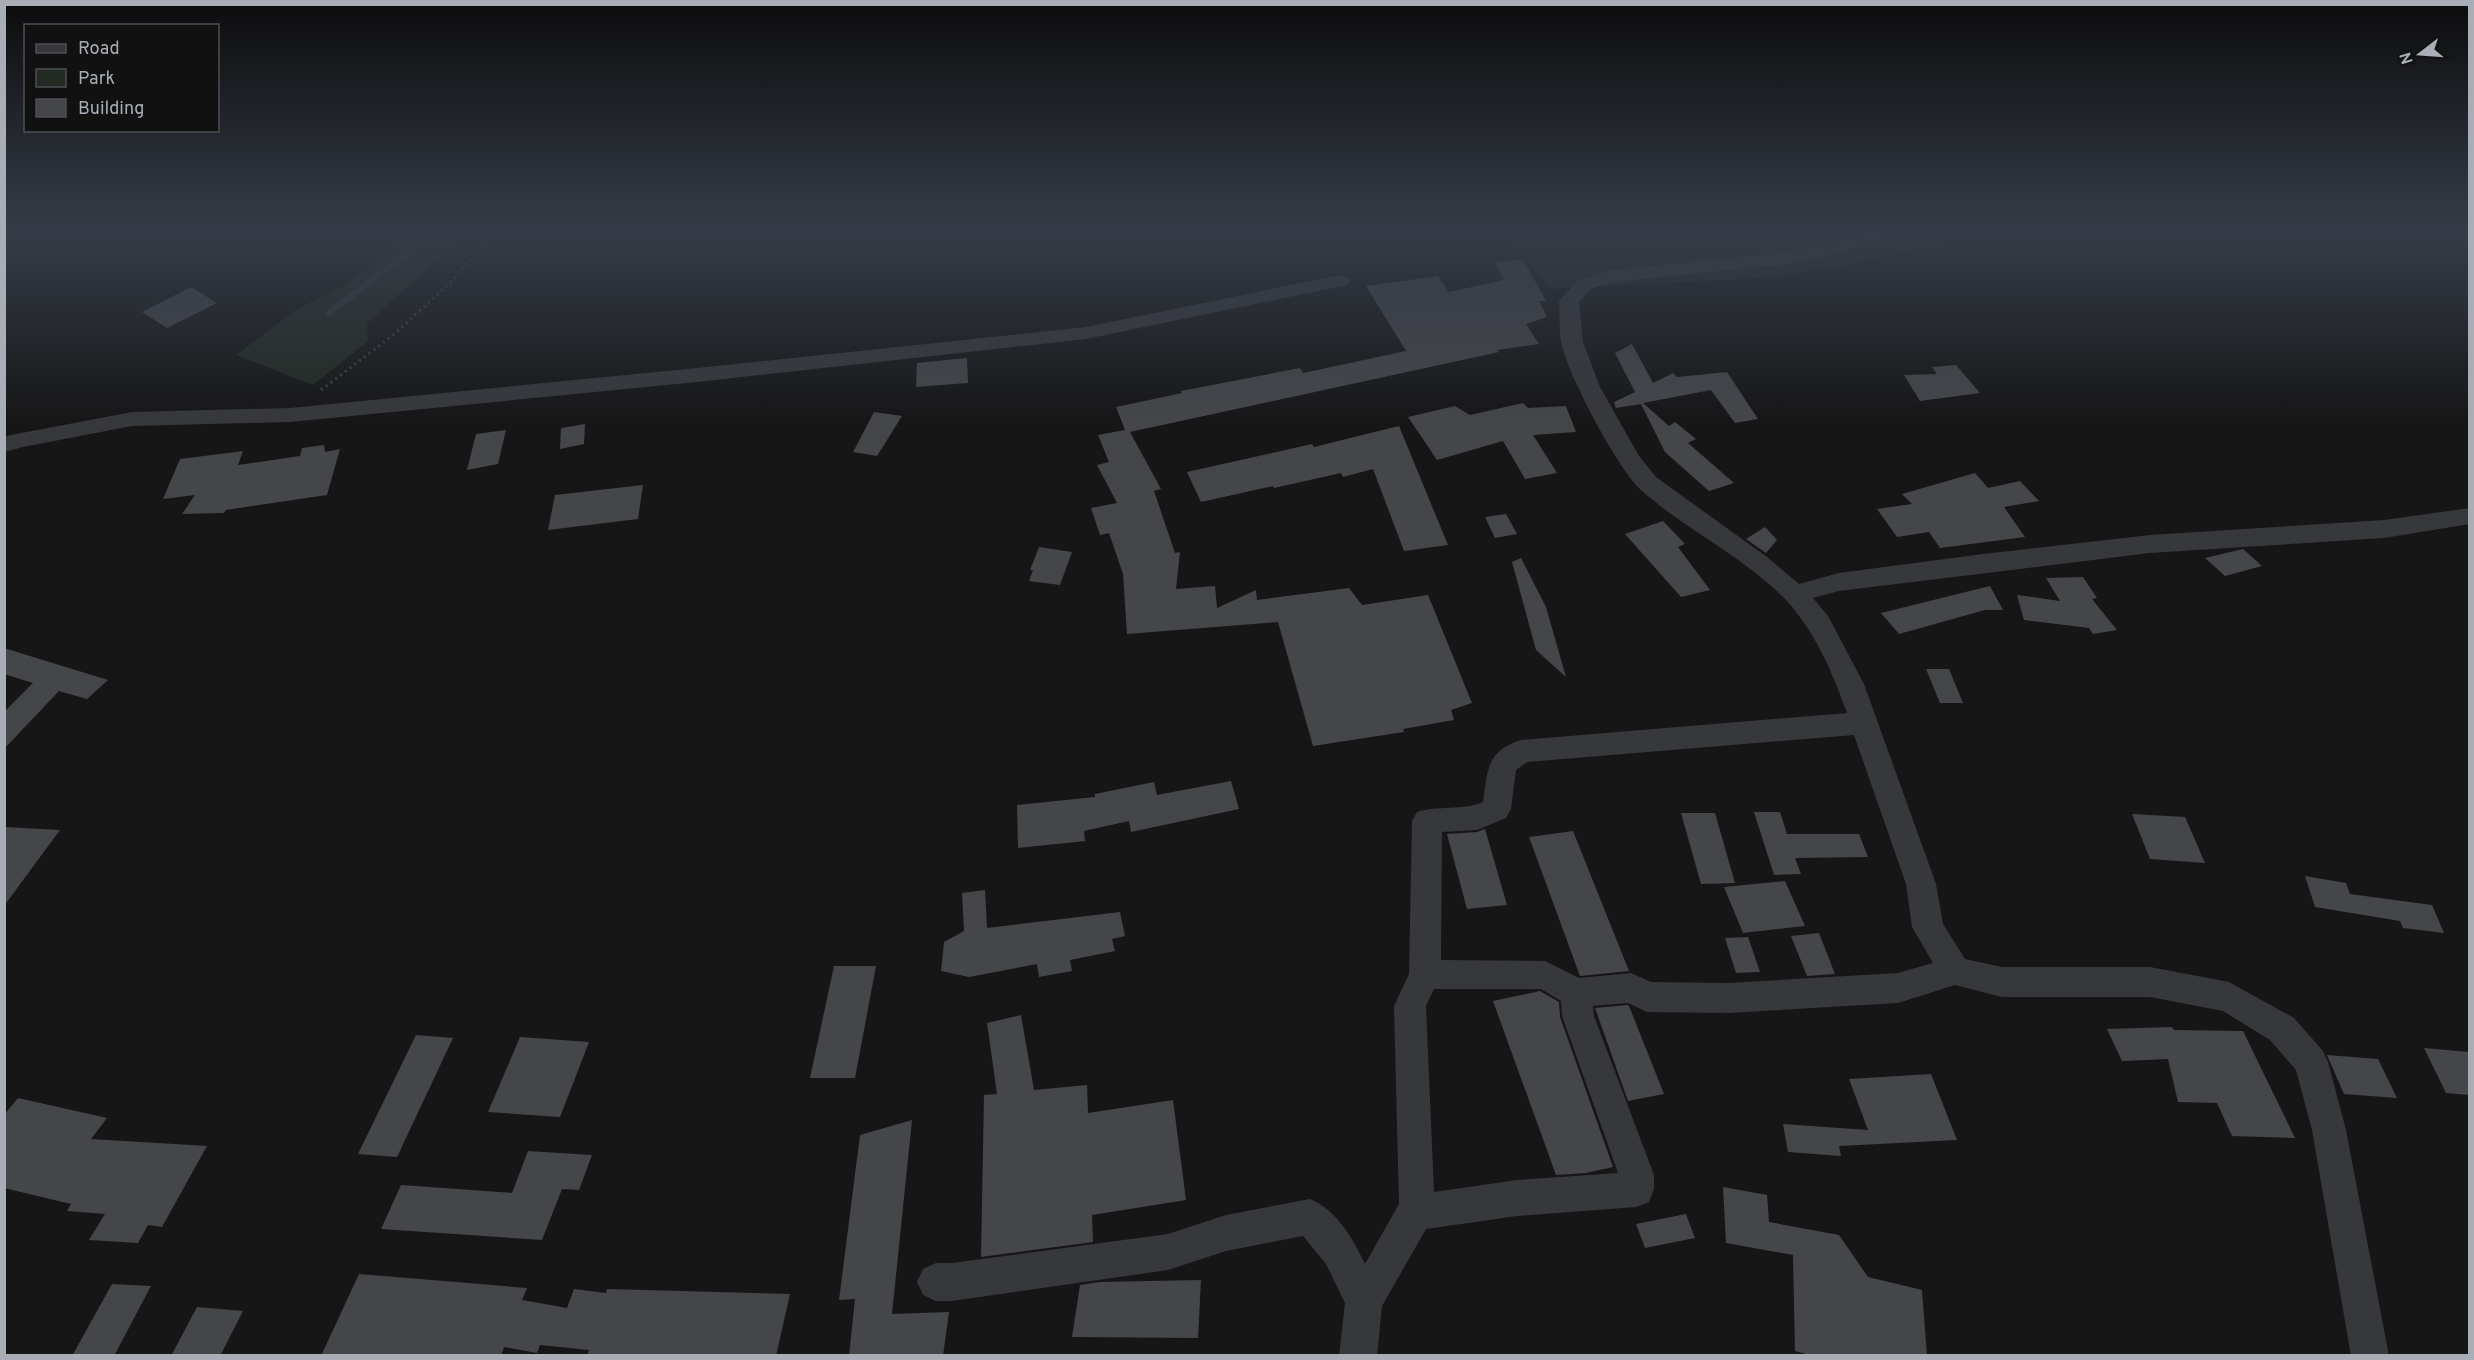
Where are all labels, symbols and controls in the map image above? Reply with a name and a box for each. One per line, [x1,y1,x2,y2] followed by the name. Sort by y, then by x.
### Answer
[24,24,219,132] legend
[2390,24,2450,84] north arrow
[78,38,120,61] text: Road
[2396,49,2419,66] text: N
[78,68,115,91] text: Park
[78,98,144,121] text: Building

